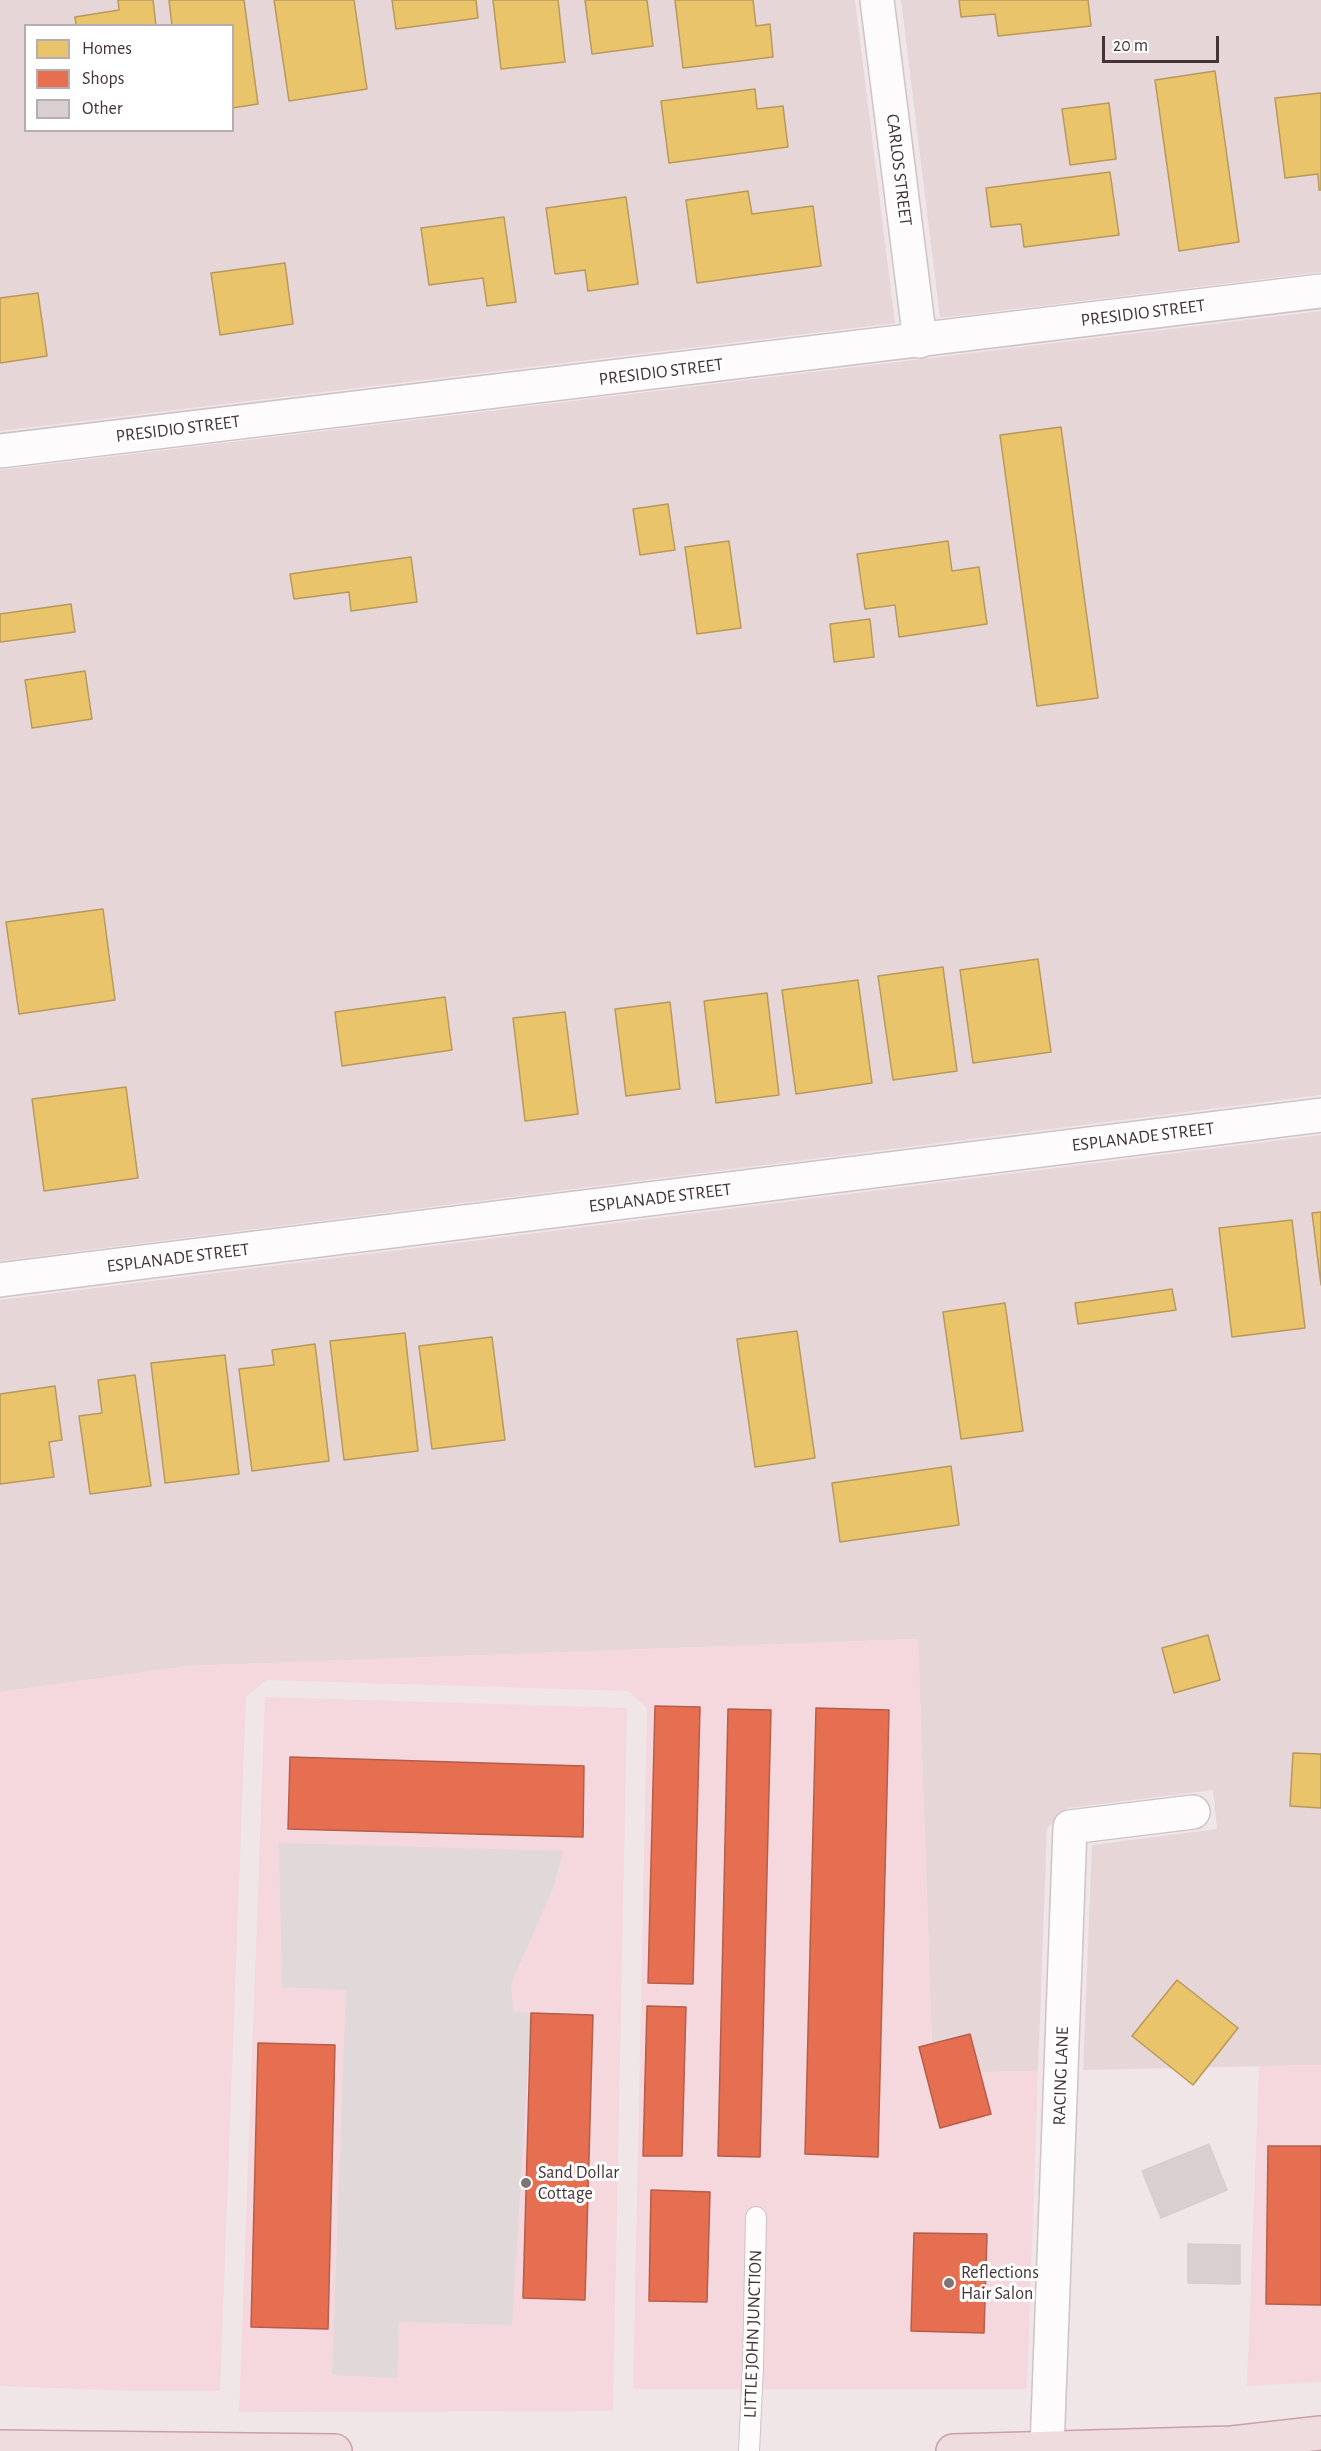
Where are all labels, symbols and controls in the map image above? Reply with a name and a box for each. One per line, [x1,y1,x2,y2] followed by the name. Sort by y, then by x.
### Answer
[24,24,234,132] legend
[1105,24,1222,62] scale bar
[1113,37,1148,55] text: 20 m
[82,40,132,58] text: Homes
[82,70,124,88] text: Shops
[82,100,123,118] text: Other
[881,113,917,227] street label: CARLOS STREET
[1080,295,1206,331] street label: PRESIDIO STREET
[598,354,724,390] street label: PRESIDIO STREET
[115,411,241,447] street label: PRESIDIO STREET
[1070,1118,1216,1156] street label: ESPLANADE STREET
[587,1179,733,1217] street label: ESPLANADE STREET
[105,1239,251,1277] street label: ESPLANADE STREET
[1048,2026,1074,2126] street label: RACING LANE
[538,2162,619,2204] place label: Sand Dollar Cottage
[519,2176,533,2190] marker: Sand Dollar Cottage
[739,2249,767,2419] street label: LITTLE JOHN JUNCTION
[961,2262,1039,2304] place label: Reflections Hair Salon
[942,2276,956,2290] marker: Reflections Hair Salon

